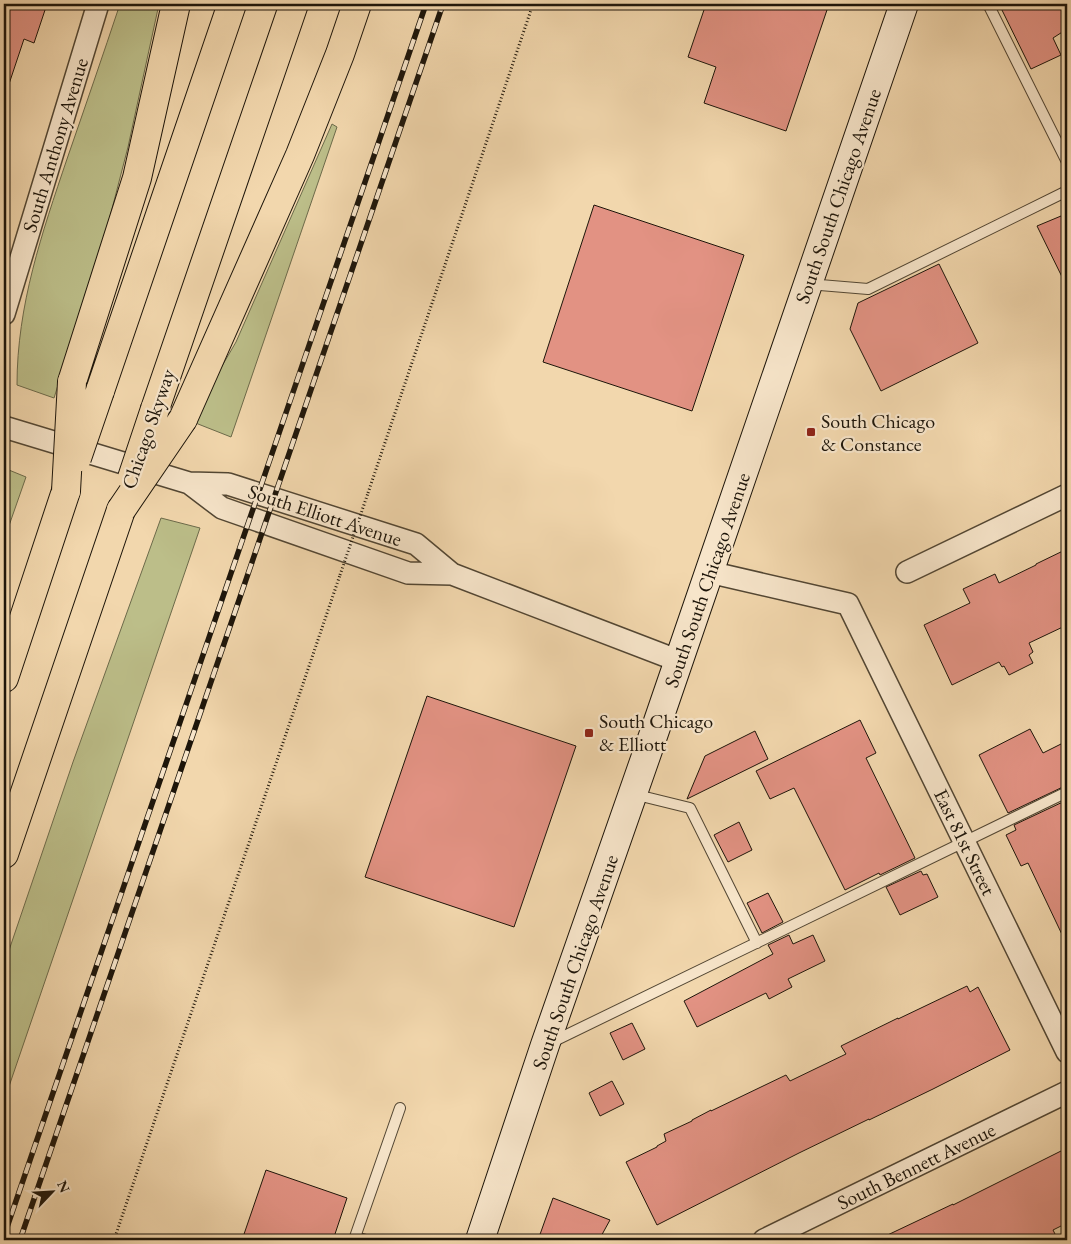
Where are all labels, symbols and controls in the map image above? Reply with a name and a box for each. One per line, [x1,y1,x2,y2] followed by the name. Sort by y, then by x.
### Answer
[16,54,94,235] street label: South Anthony Avenue
[789,85,887,307] street label: South South Chicago Avenue
[115,365,181,492] street label: Chicago Skyway
[821,408,935,457] place label: South Chicago & Constance
[805,426,817,438] marker: South Chicago & Constance
[658,469,756,691] street label: South South Chicago Avenue
[245,478,405,552] street label: South Elliott Avenue
[599,708,713,757] place label: South Chicago & Elliott
[583,727,595,739] marker: South Chicago & Elliott
[928,784,1002,900] street label: East 81st Street
[526,851,624,1073] street label: South South Chicago Avenue
[833,1116,1000,1216] street label: South Bennett Avenue
[28,1166,78,1216] north arrow
[53,1178,75,1196] text: N

